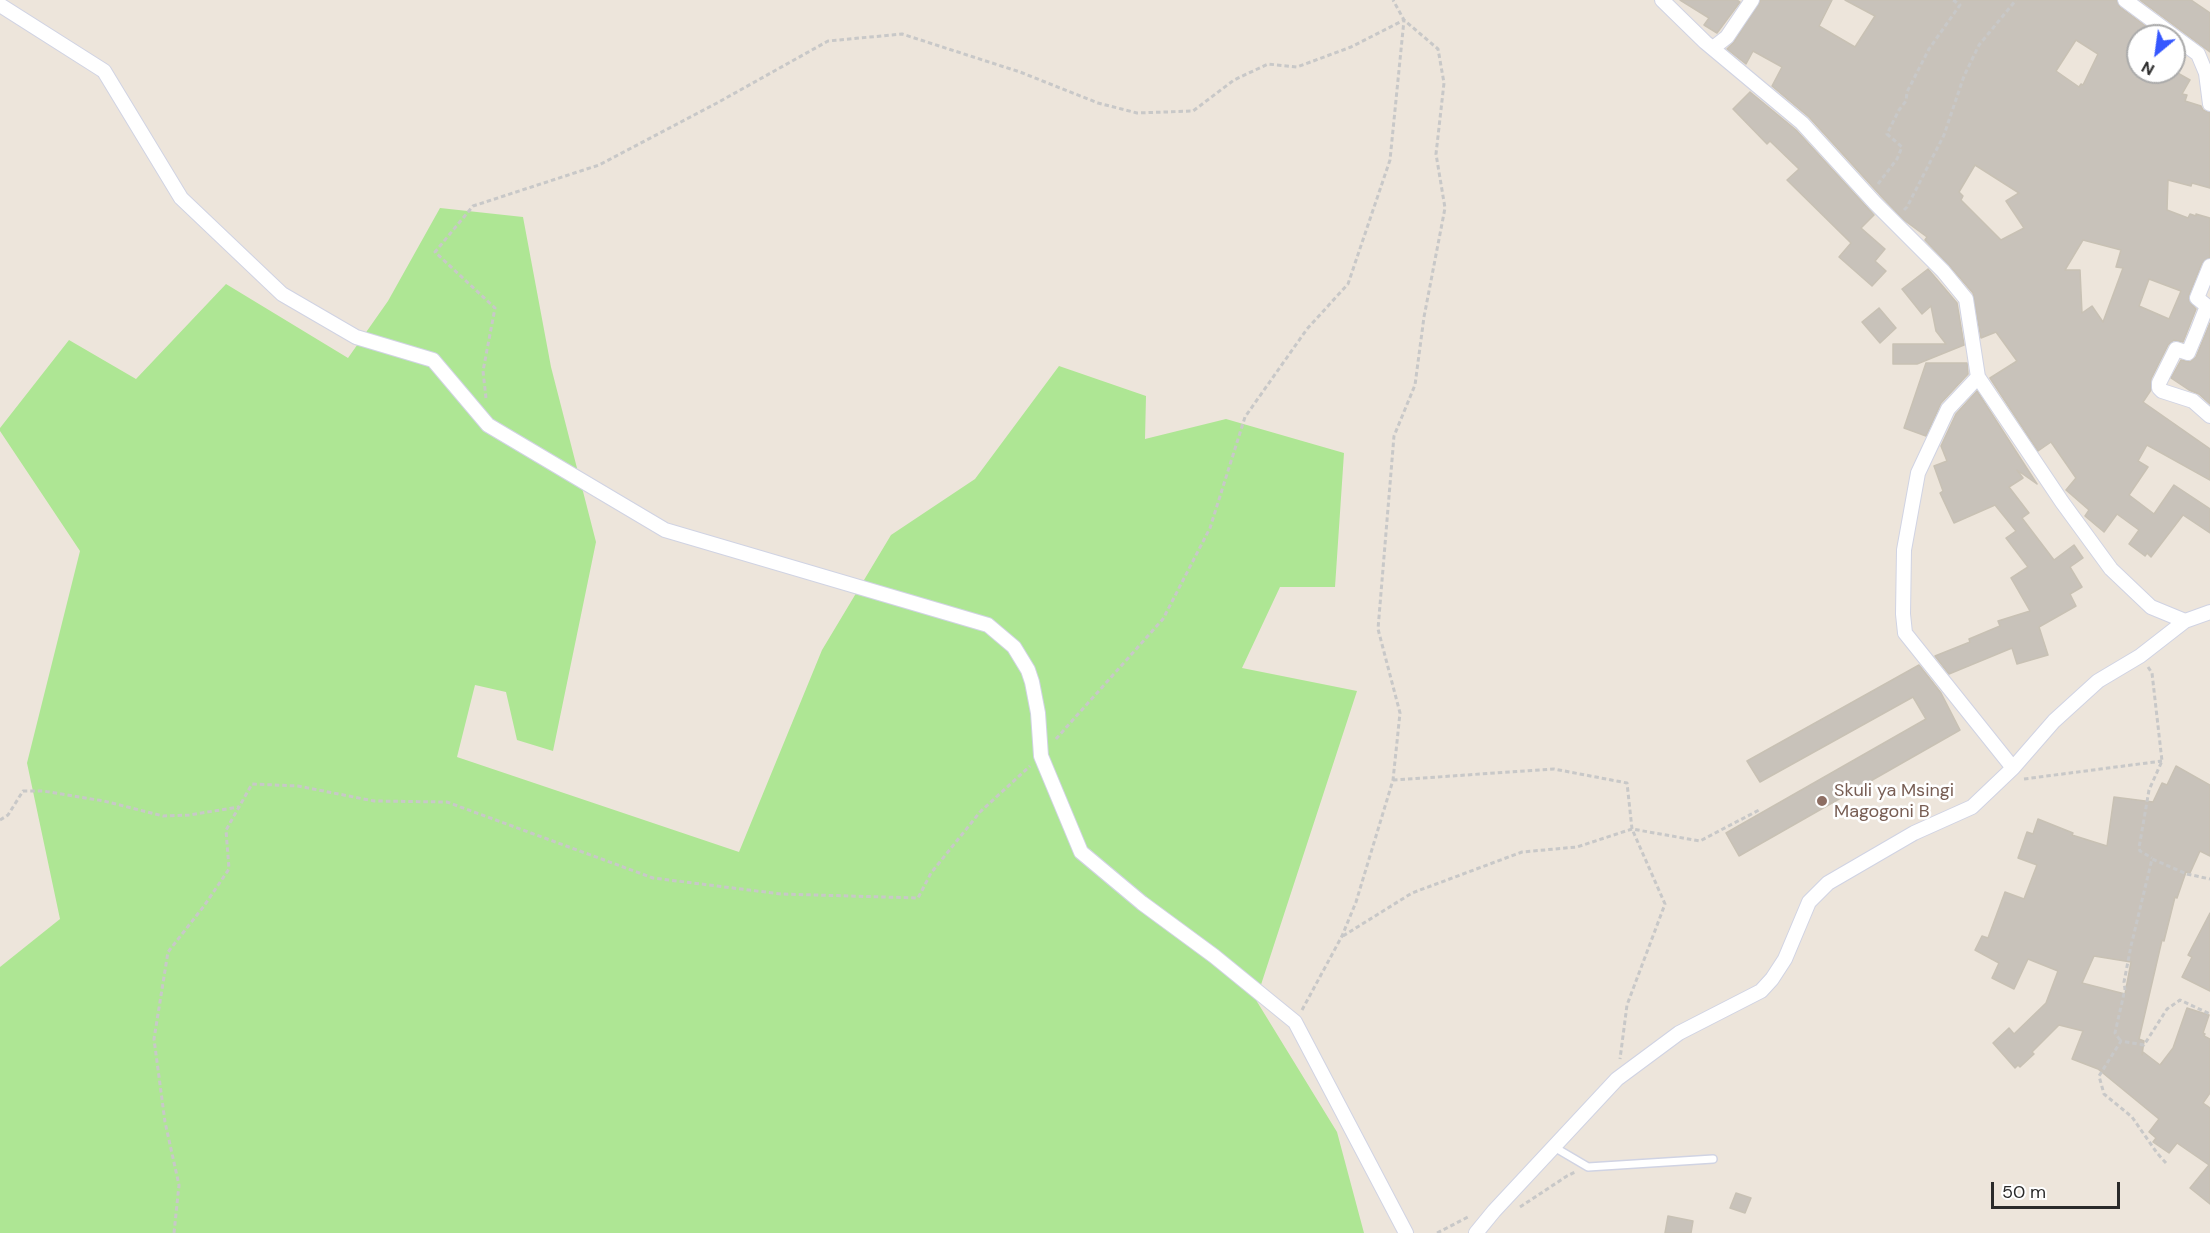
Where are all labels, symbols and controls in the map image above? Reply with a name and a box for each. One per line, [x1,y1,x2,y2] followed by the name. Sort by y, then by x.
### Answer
[2126,24,2186,84] north arrow
[2138,56,2158,80] text: N
[1834,780,1954,822] place label: Skuli ya Msingi Magogoni B
[1815,794,1829,808] marker: Skuli ya Msingi Magogoni B
[1994,1170,2123,1208] scale bar
[2002,1180,2046,1204] text: 50 m

